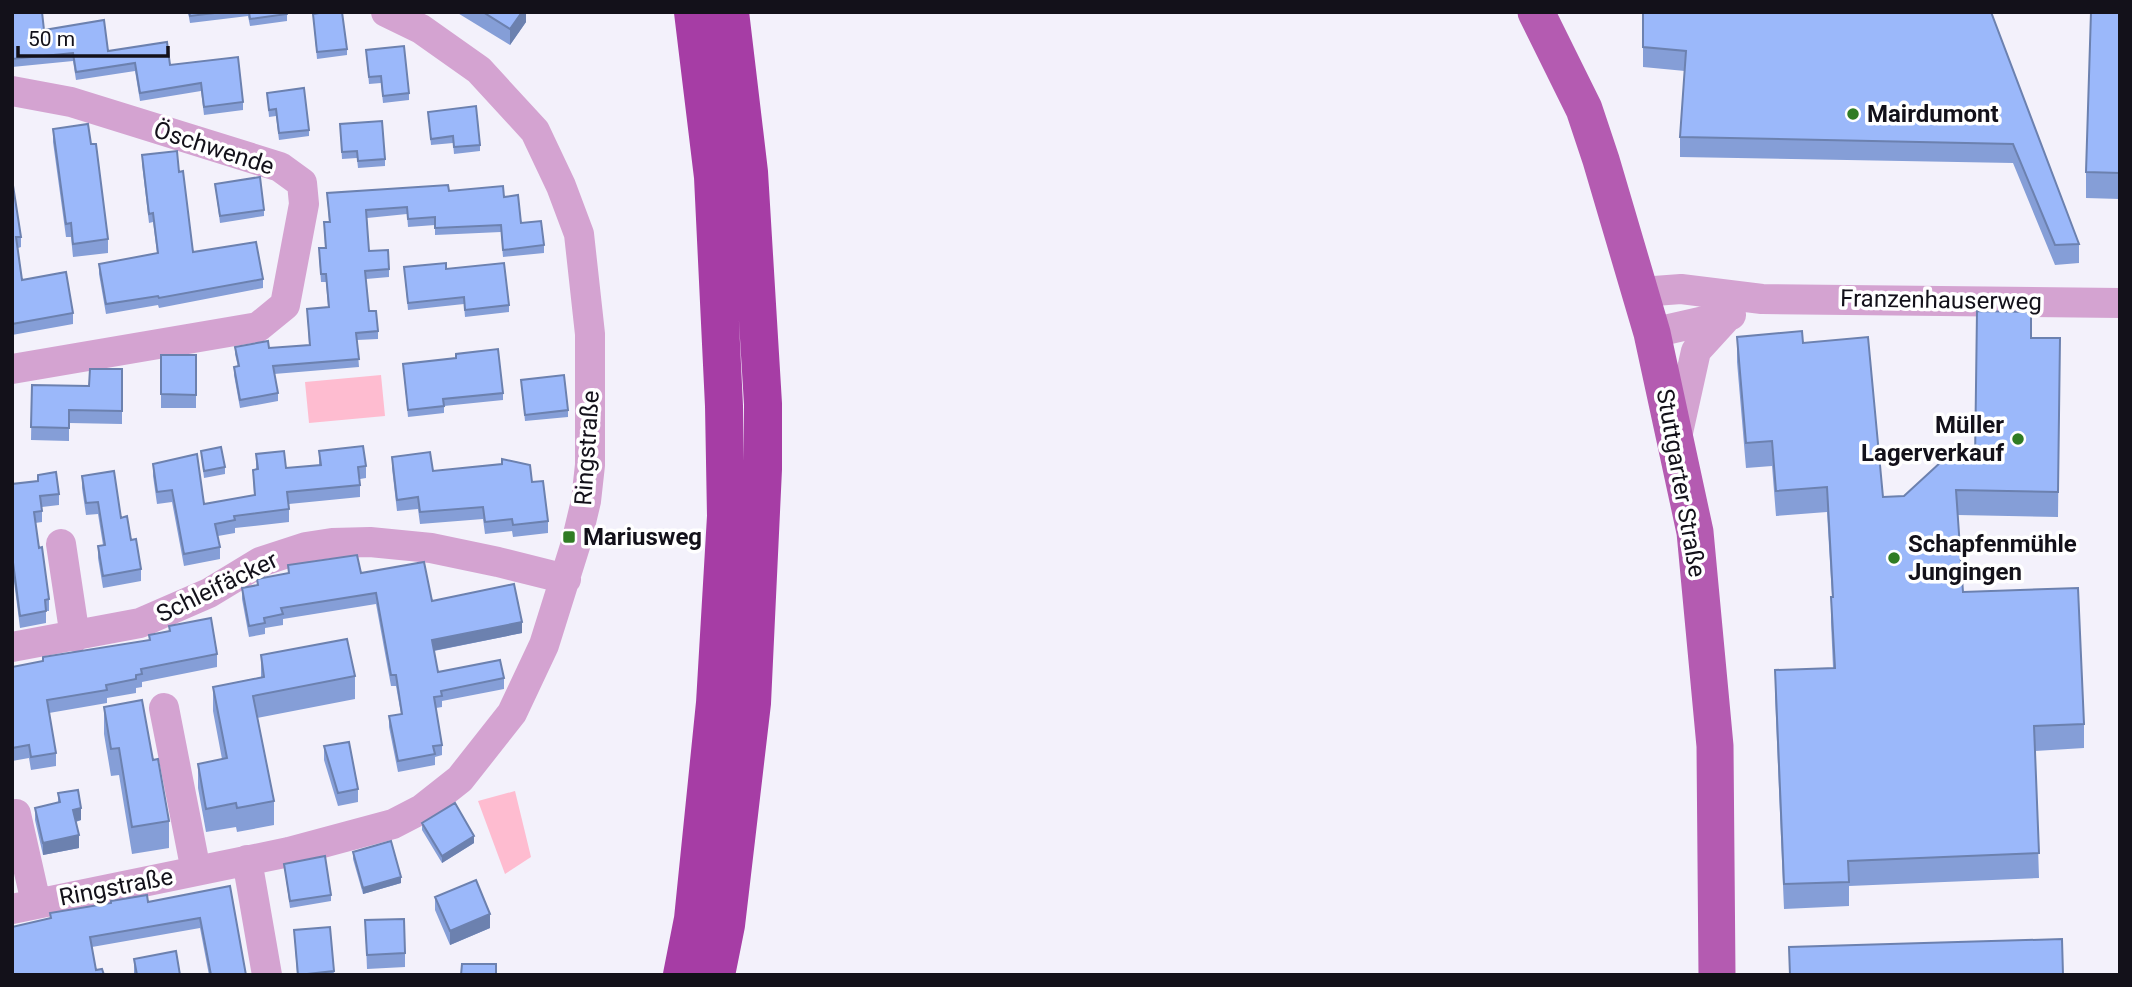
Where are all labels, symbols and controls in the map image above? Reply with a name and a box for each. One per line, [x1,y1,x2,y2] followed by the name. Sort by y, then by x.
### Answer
[18,14,168,58] scale bar
[28,27,75,51] text: 50 m
[1867,100,1999,128] place label: Mairdumont
[1845,106,1861,122] marker: Mairdumont
[150,115,278,181] street label: Öschwende
[1840,284,2042,316] street label: Franzenhauserweg
[1651,387,1711,579] street label: Stuttgarter Straße
[569,390,605,506] street label: Ringstraße
[1861,411,2004,467] place label: Müller Lagerverkauf
[2010,431,2026,447] marker: Müller Lagerverkauf
[583,523,702,551] place label: Mariusweg
[561,529,577,545] marker: Mariusweg
[1908,530,2077,586] place label: Schapfenmühle Jungingen
[152,546,282,628] street label: Schleifäcker
[1886,550,1902,566] marker: Schapfenmühle Jungingen
[57,862,175,912] street label: Ringstraße

